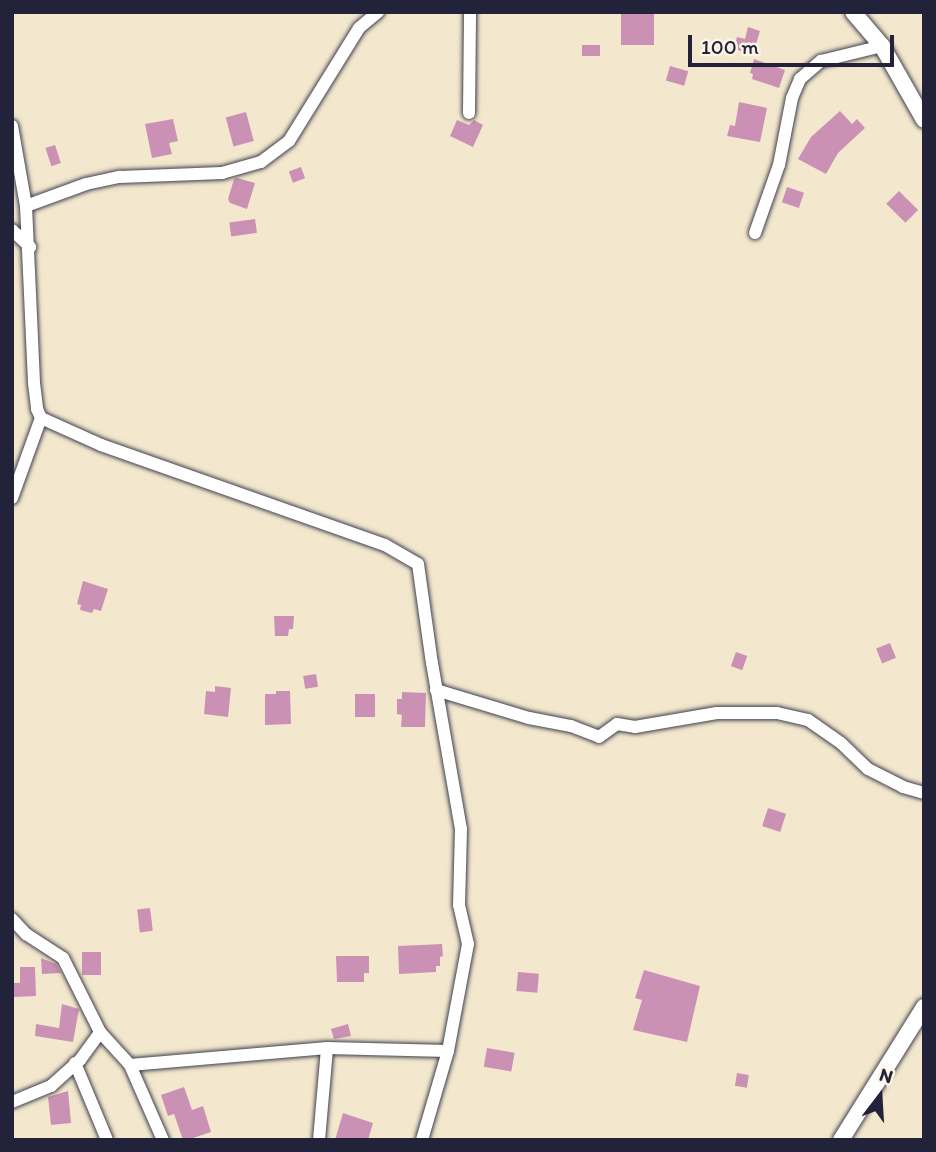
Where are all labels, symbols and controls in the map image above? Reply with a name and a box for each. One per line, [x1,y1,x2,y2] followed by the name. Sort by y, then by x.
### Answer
[691,21,898,65] scale bar
[701,34,759,59] text: 100 m
[845,1061,915,1131] north arrow
[877,1063,896,1088] text: N

